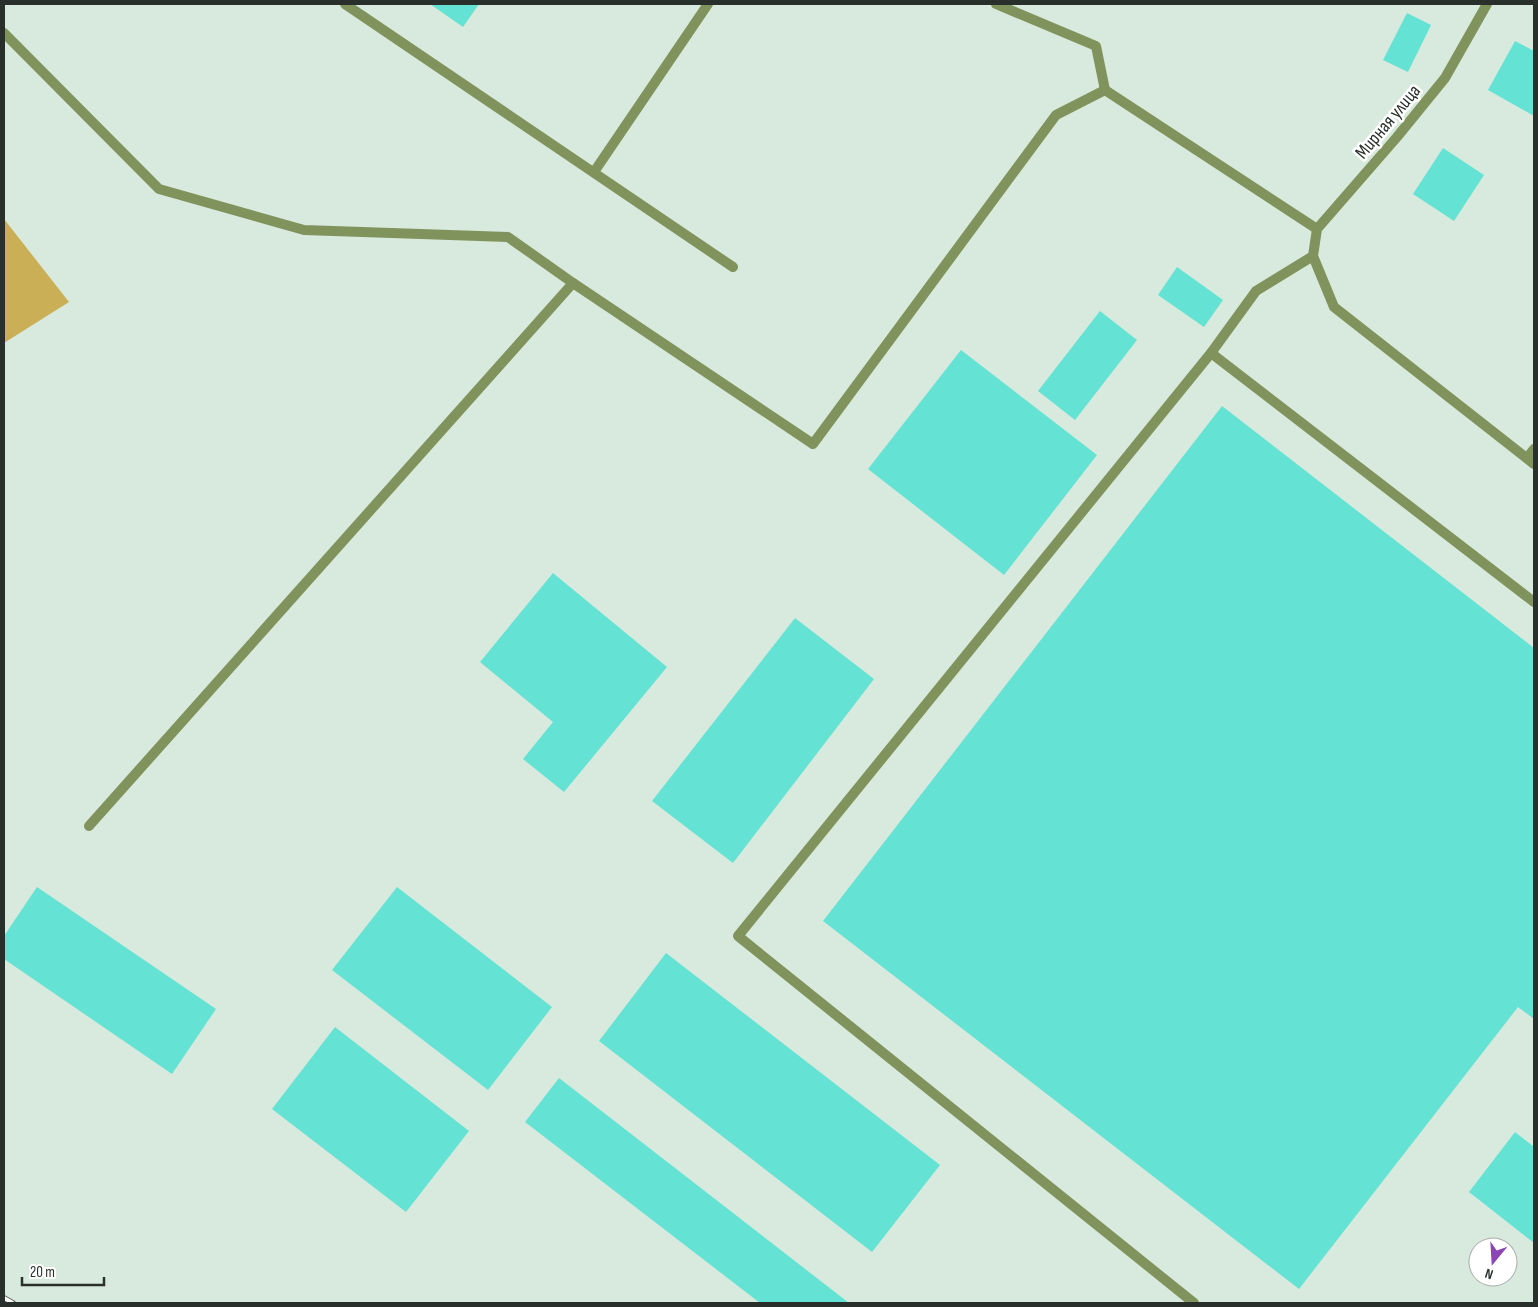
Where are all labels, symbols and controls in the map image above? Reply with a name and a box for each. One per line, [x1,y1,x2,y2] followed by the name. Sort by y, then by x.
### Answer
[1350,80,1426,164] street label: Мирная улица
[1468,1237,1518,1287] north arrow
[22,1254,105,1286] scale bar
[30,1263,55,1282] text: 20 m
[1483,1265,1495,1283] text: N

